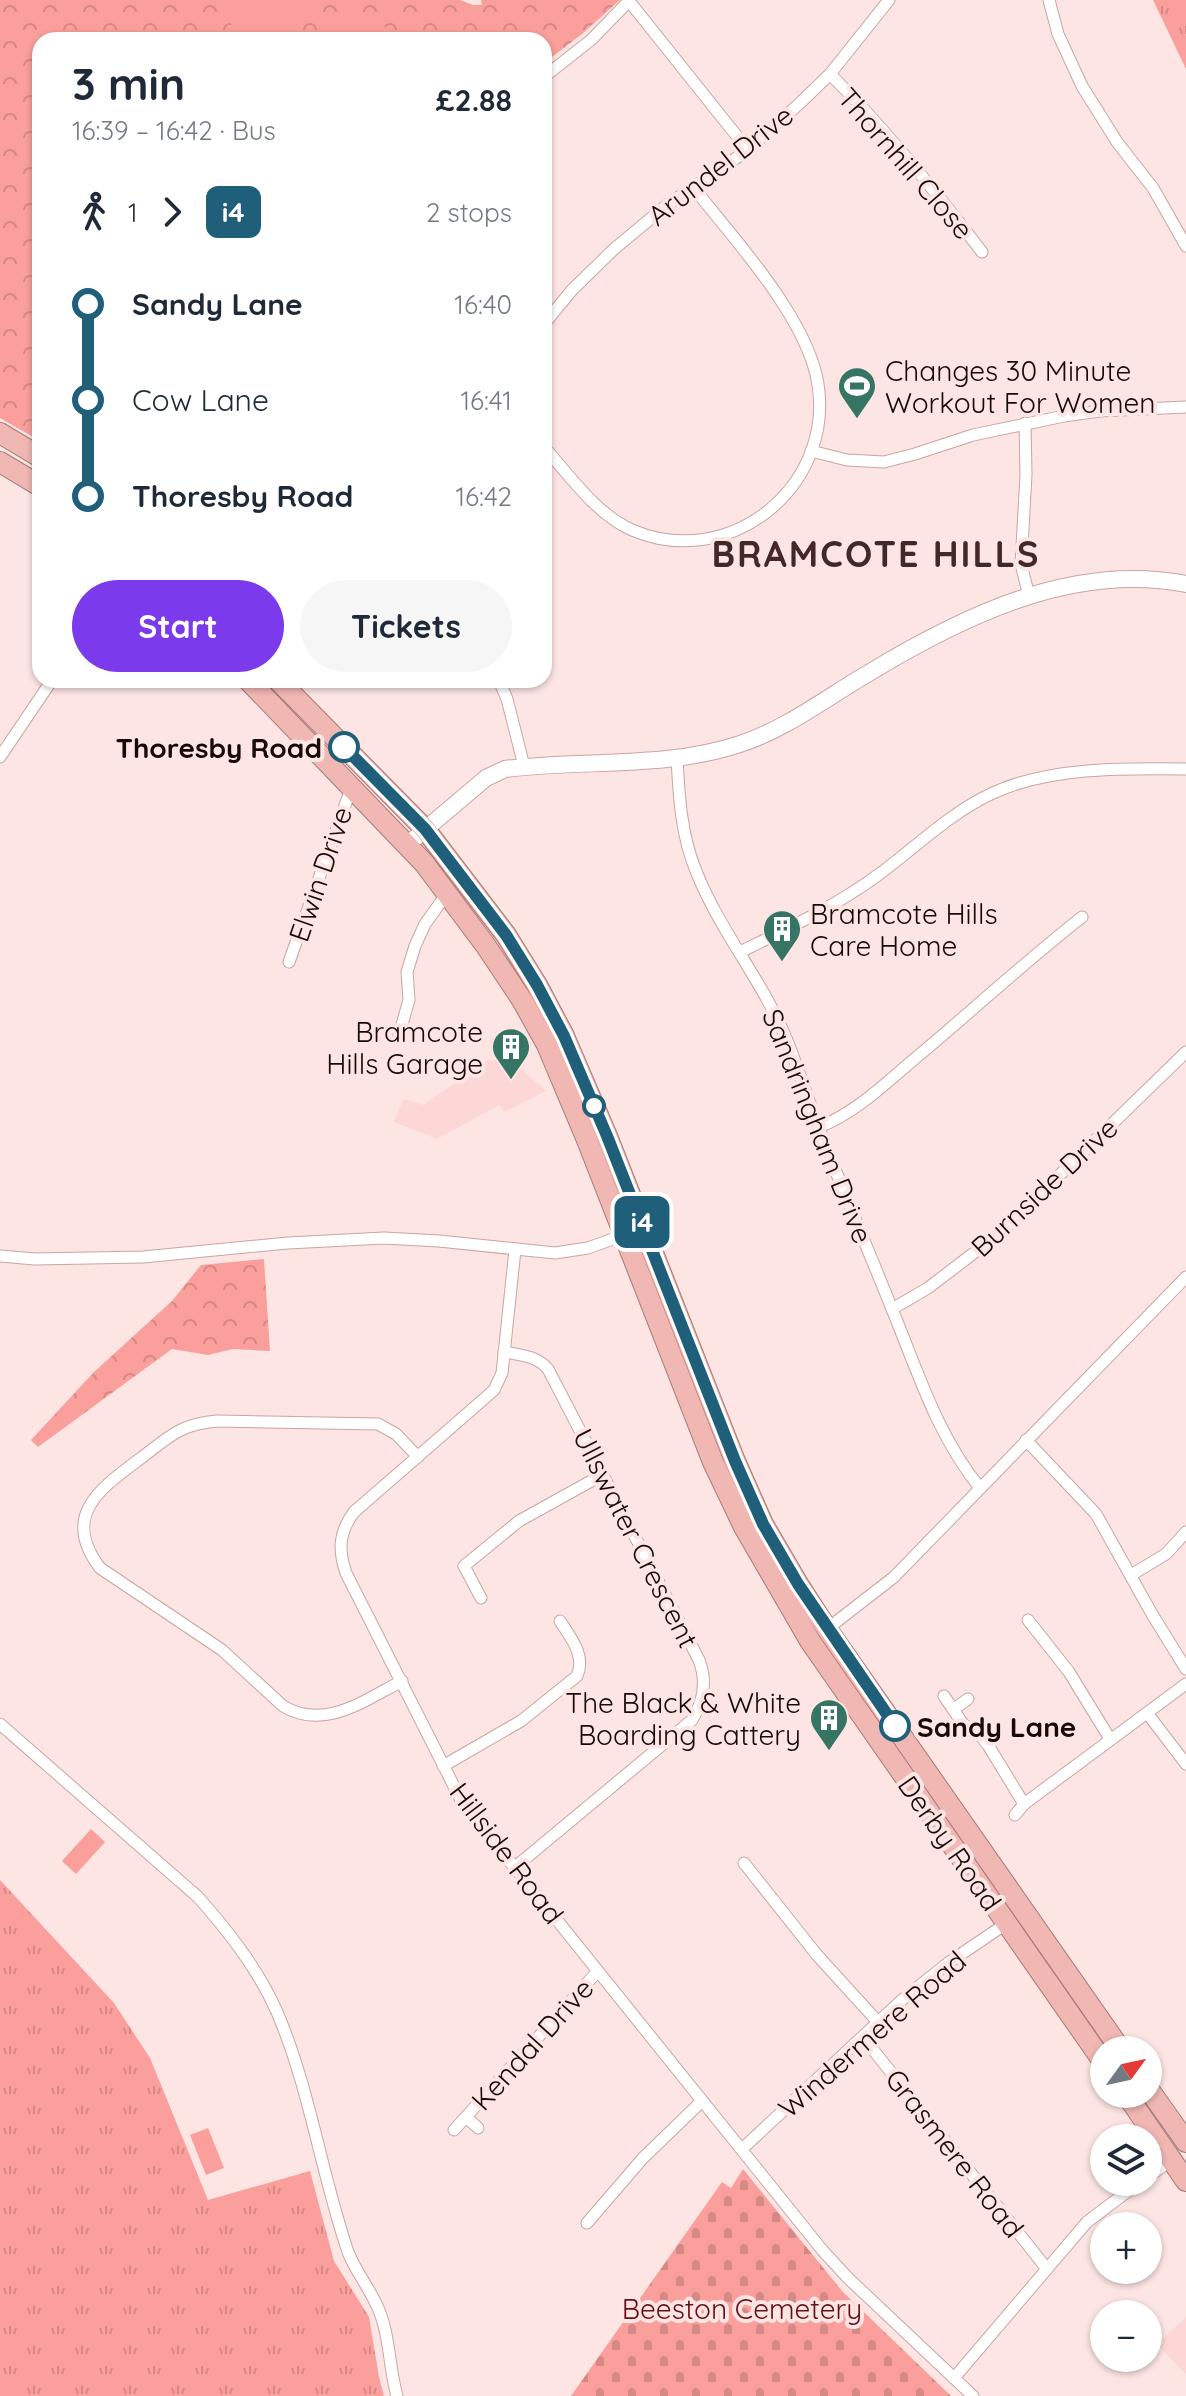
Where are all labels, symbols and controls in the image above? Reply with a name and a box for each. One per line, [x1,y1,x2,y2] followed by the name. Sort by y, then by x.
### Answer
[72,56,185,111] text: 3 min
[831,80,981,246] street label: Thornhill Close
[436,81,512,119] text: £2.88
[640,97,800,233] street label: Arundel Drive
[72,114,276,147] text: 16:39 – 16:42 · Bus
[72,190,116,234] icon: walk
[150,190,194,234] icon: forward
[222,194,245,229] text: i4
[128,196,138,229] text: 1
[426,196,512,229] text: 2 stops
[132,285,303,323] text: Sandy Lane
[454,288,512,321] text: 16:40
[885,353,1156,420] place label: Changes 30 Minute Workout For Women
[836,365,878,420] sports icon: Changes 30 Minute Workout For Women
[132,381,269,419] text: Cow Lane
[460,384,512,417] text: 16:41
[132,477,353,515] text: Thoresby Road
[455,480,512,513] text: 16:42
[712,531,1040,576] district label: BRAMCOTE HILLS
[72,580,284,672] button: Start
[300,580,512,672] button: Tickets
[115,730,322,765] place label: Thoresby Road
[329,732,359,762] marker: Thoresby Road
[281,802,359,946] street label: Elwin Drive
[810,896,998,963] place label: Bramcote Hills Care Home
[761,908,803,963] building icon: Bramcote Hills Care Home
[755,1004,881,1248] street label: Sandringham Drive
[326,1014,483,1081] place label: Bramcote Hills Garage
[490,1026,532,1081] building icon: Bramcote Hills Garage
[583,1095,605,1117] unlabelled marker
[963,1110,1125,1264] street label: Burnside Drive
[606,1196,678,1248] line badge: i4
[630,1204,654,1239] text: i4
[566,1423,706,1653] street label: Ullswater Crescent
[565,1685,801,1752] place label: The Black & White Boarding Cattery
[808,1697,850,1752] building icon: The Black & White Boarding Cattery
[917,1709,1076,1744] place label: Sandy Lane
[880,1711,910,1741] marker: Sandy Lane
[891,1769,1009,1917] street label: Derby Road
[442,1775,572,1931] street label: Hillside Road
[771,1943,973,2125] street label: Windermere Road
[464,1971,600,2117] street label: Kendal Drive
[1090,2036,1162,2108] north arrow
[1090,2036,1162,2372] map controls
[878,2062,1032,2244] street label: Grasmere Road
[1090,2124,1162,2196] button: layers
[1090,2212,1162,2284] button: +
[622,2291,862,2326] park label: Beeston Cemetery
[1090,2300,1162,2372] button: −

